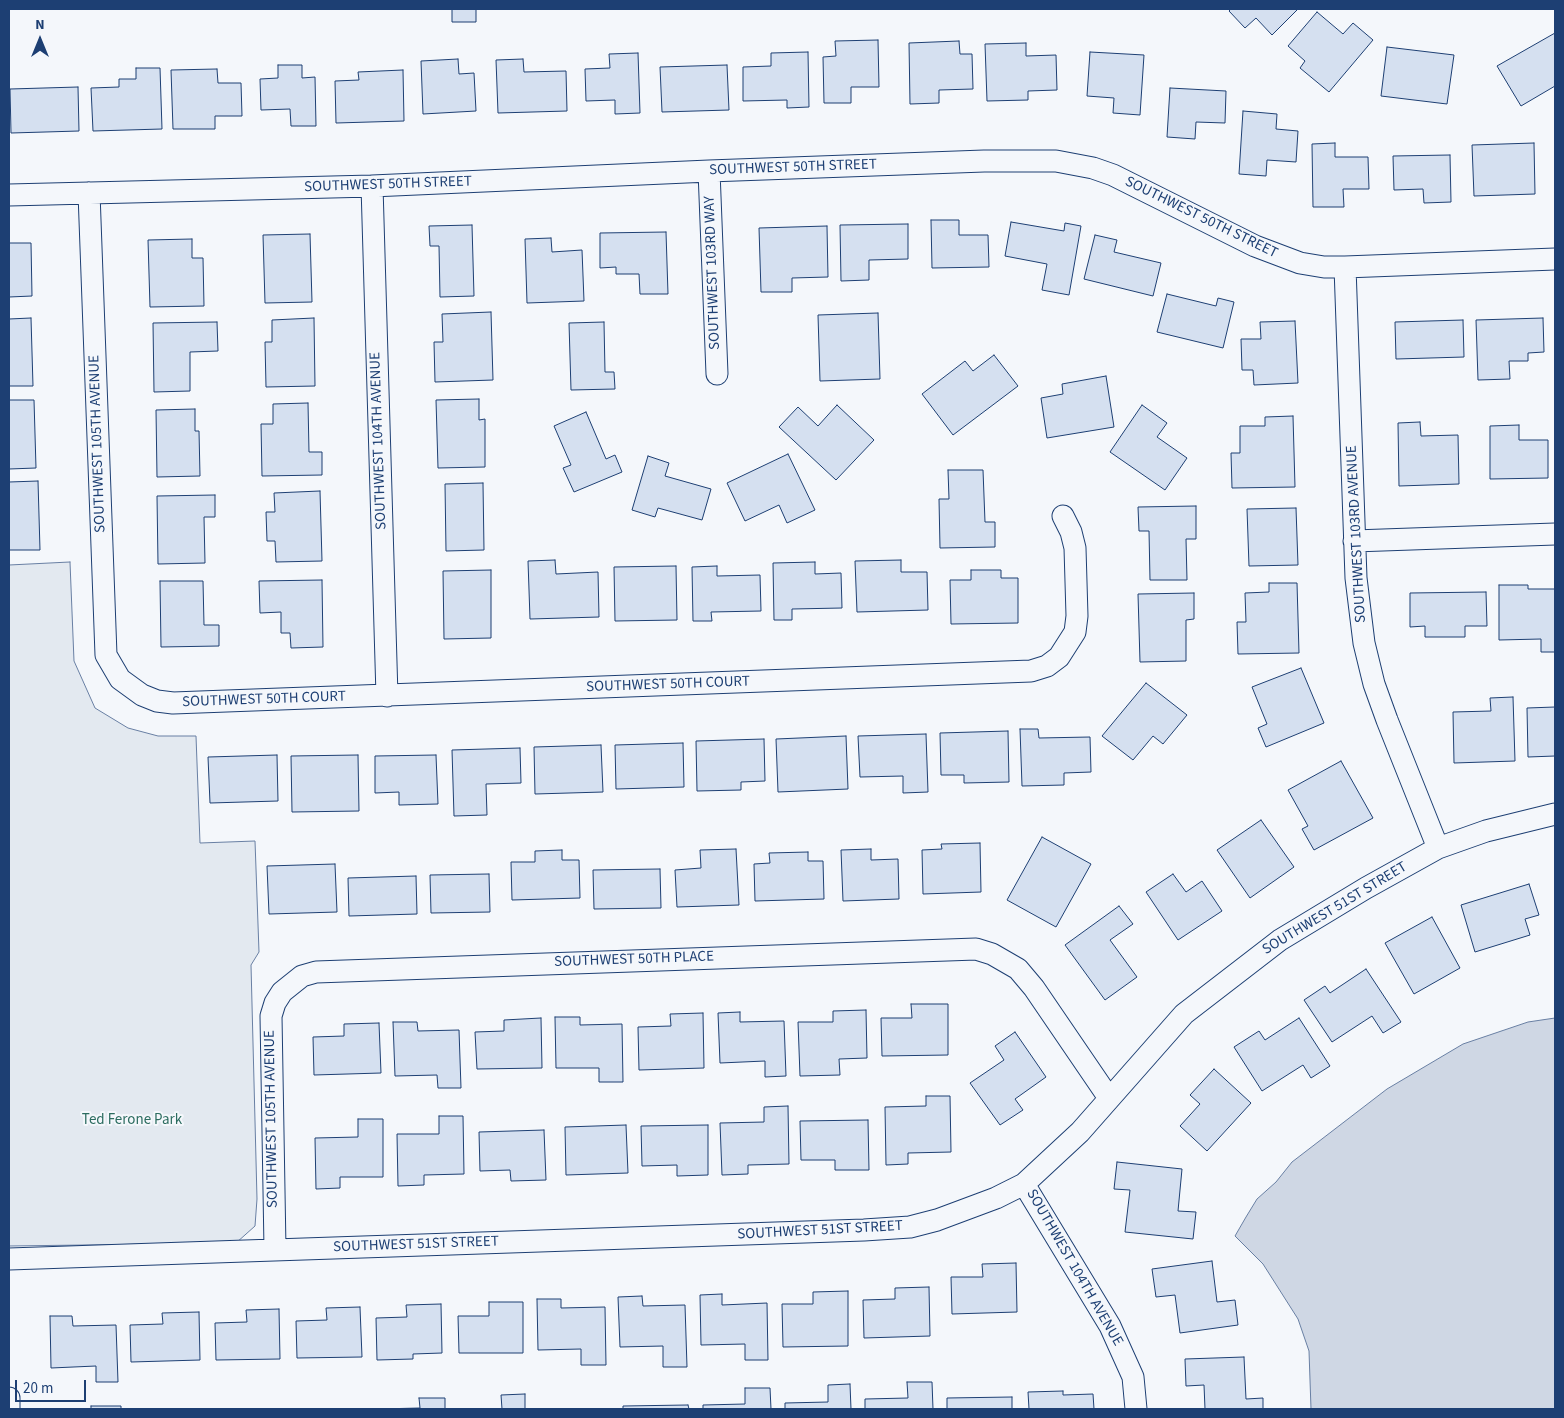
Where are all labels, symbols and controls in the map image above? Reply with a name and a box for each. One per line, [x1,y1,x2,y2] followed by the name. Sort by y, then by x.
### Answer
[15,15,65,65] north arrow
[35,15,45,35] text: N
[709,156,877,180] street label: SOUTHWEST 50TH STREET
[304,173,472,197] street label: SOUTHWEST 50TH STREET
[1122,173,1280,263] street label: SOUTHWEST 50TH STREET
[701,196,725,350] street label: SOUTHWEST 103RD WAY
[367,352,391,530] street label: SOUTHWEST 104TH AVENUE
[86,355,110,533] street label: SOUTHWEST 105TH AVENUE
[1343,445,1371,623] street label: SOUTHWEST 103RD AVENUE
[586,673,750,697] street label: SOUTHWEST 50TH COURT
[182,688,346,712] street label: SOUTHWEST 50TH COURT
[1259,859,1411,959] street label: SOUTHWEST 51ST STREET
[554,948,714,972] street label: SOUTHWEST 50TH PLACE
[261,1030,283,1208] street label: SOUTHWEST 105TH AVENUE
[82,1112,182,1130] park label: Ted Ferone Park
[1022,1186,1126,1350] street label: SOUTHWEST 104TH AVENUE
[737,1218,903,1244] street label: SOUTHWEST 51ST STREET
[333,1233,499,1257] street label: SOUTHWEST 51ST STREET
[18,1370,89,1402] scale bar
[23,1378,53,1399] text: 20 m

